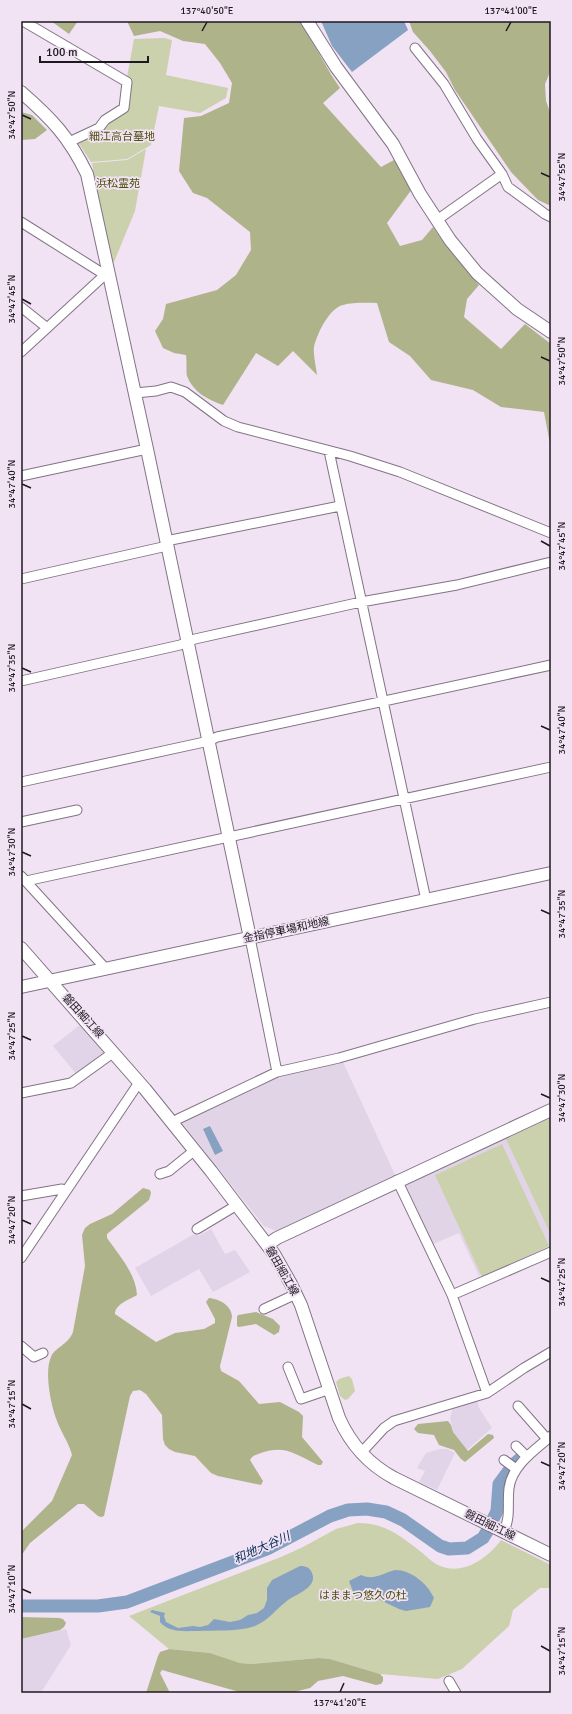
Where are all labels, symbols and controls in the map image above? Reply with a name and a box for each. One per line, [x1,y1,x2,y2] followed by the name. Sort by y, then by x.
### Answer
[180,5,234,17] text: 137°40'50"E
[484,5,538,17] text: 137°41'00"E
[40,38,148,64] scale bar
[46,45,78,60] text: 100 m
[6,91,18,139] text: 34°47'50"N
[89,130,155,143] park label: 細江高台墓地
[556,153,568,201] text: 34°47'55"N
[96,177,140,190] park label: 浜松霊苑
[6,275,18,323] text: 34°47'45"N
[556,337,568,385] text: 34°47'50"N
[6,460,18,508] text: 34°47'40"N
[556,522,568,570] text: 34°47'45"N
[6,644,18,692] text: 34°47'35"N
[556,706,568,754] text: 34°47'40"N
[6,828,18,876] text: 34°47'30"N
[556,890,568,938] text: 34°47'35"N
[242,914,330,946] street label: 金指停車場和地線
[60,991,106,1041] street label: 磐田細江線
[6,1012,18,1060] text: 34°47'25"N
[556,1074,568,1122] text: 34°47'30"N
[6,1196,18,1244] text: 34°47'20"N
[263,1244,301,1298] street label: 磐田細江線
[556,1258,568,1306] text: 34°47'25"N
[6,1380,18,1428] text: 34°47'15"N
[556,1442,568,1490] text: 34°47'20"N
[462,1507,518,1543] street label: 磐田細江線
[232,1528,294,1567] water label: 和地大谷川
[6,1565,18,1613] text: 34°47'10"N
[319,1589,407,1602] park label: はままつ悠久の杜
[556,1627,568,1675] text: 34°47'15"N
[313,1697,367,1709] text: 137°41'20"E

